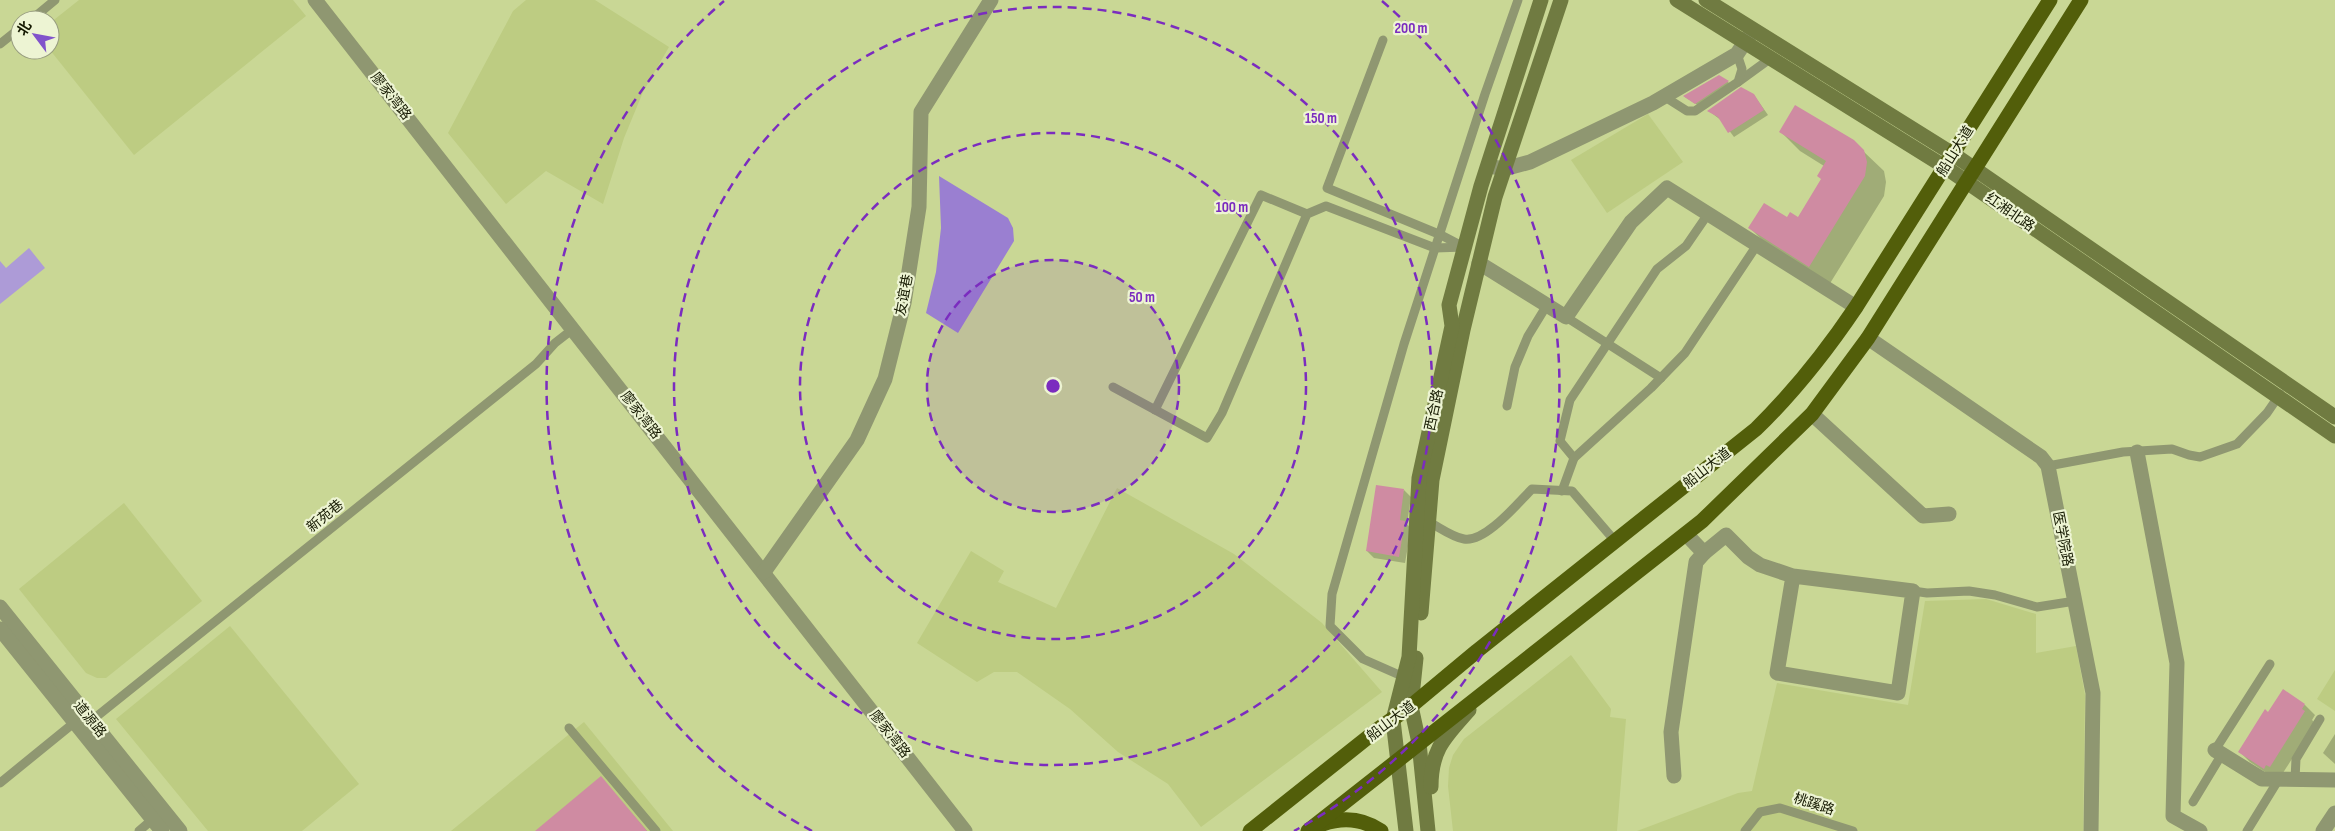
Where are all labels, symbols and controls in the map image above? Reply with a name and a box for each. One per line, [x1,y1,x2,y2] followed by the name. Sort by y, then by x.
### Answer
[10,10,60,60] north arrow
[13,18,35,39] text: 北
[1394,19,1428,38] text: 200 m
[367,69,415,123] street label: 廖家湾路
[1305,109,1337,128] text: 150 m
[1933,123,1977,179] street label: 船山大道
[1982,189,2038,235] street label: 红湘北路
[1216,198,1248,217] text: 100 m
[892,273,916,317] street label: 友谊巷
[1129,288,1155,307] text: 50 m
[1044,377,1062,395] centre of rings
[617,388,665,442] street label: 廖家湾路
[1421,388,1447,432] street label: 西合路
[1680,444,1734,492] street label: 船山大道
[303,496,347,536] street label: 新苑巷
[2049,510,2077,568] street label: 医学院路
[70,697,110,741] street label: 道源路
[1364,697,1418,745] street label: 船山大道
[866,707,914,761] street label: 廖家湾路
[1791,789,1837,819] street label: 桃蹊路

